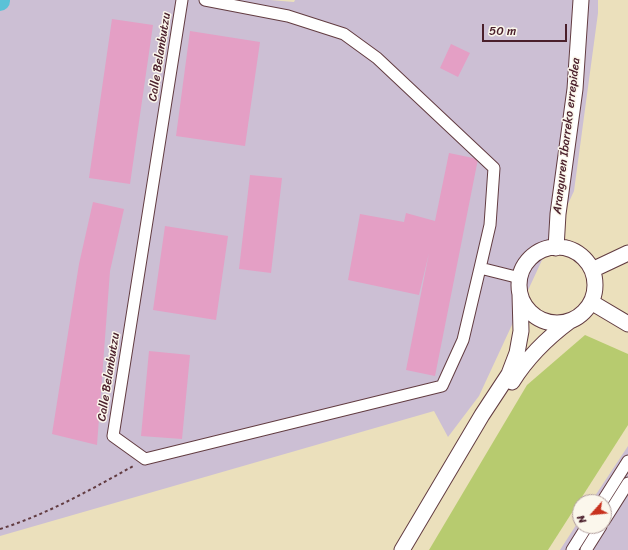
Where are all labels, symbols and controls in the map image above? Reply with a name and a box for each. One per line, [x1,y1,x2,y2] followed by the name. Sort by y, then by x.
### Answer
[146,12,174,102] street label: Calle Belanbutzu
[484,16,569,42] scale bar
[489,20,516,42] text: 50 m
[550,57,584,215] street label: Aranguren Ibarreko errepidea
[95,332,123,422] street label: Calle Belanbutzu
[572,494,612,534] north arrow
[572,512,592,527] text: N

